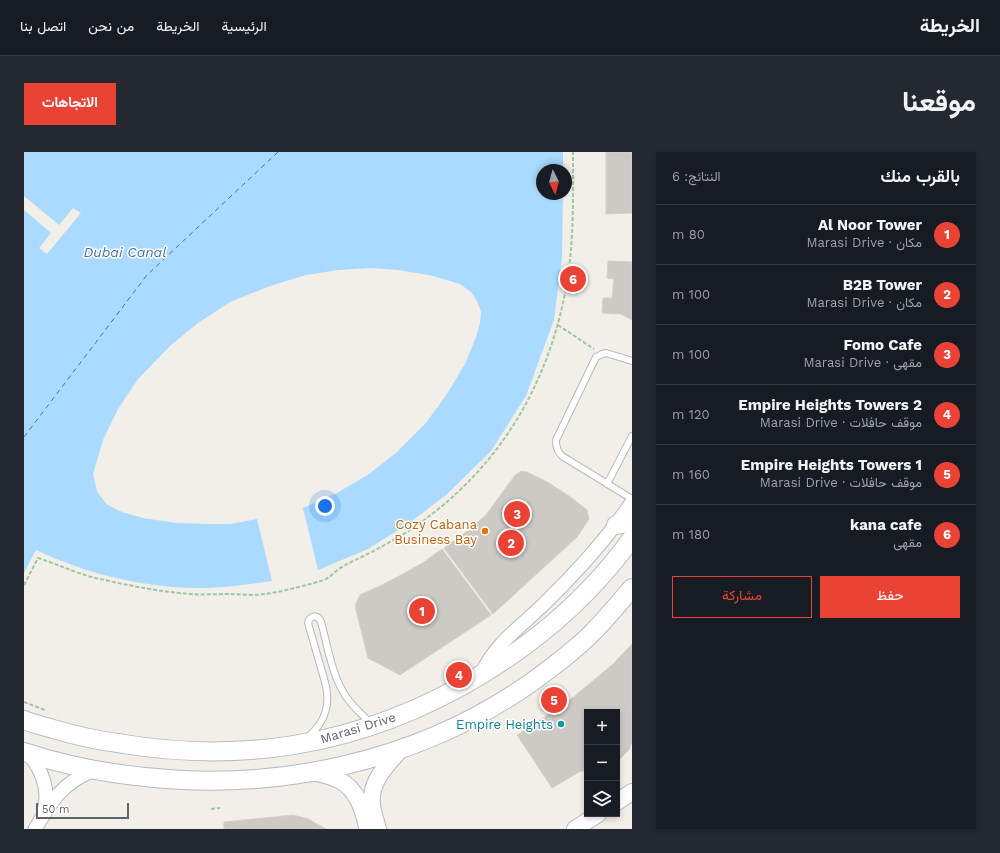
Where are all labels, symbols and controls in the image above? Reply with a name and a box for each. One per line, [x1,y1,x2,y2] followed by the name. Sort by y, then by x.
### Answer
[920,14,980,37] text: الخريطة
[20,18,66,34] text: اتصل بنا
[88,18,134,34] text: من نحن
[156,18,200,34] text: الخريطة
[222,18,267,34] text: الرئيسية
[24,83,116,125] button: الاتجاهات
[902,85,976,118] text: موقعنا
[536,164,572,200] north arrow
[880,166,960,186] text: بالقرب منك
[672,169,721,184] text: النتائج: 6
[818,216,922,234] text: Al Noor Tower
[672,227,705,242] text: 80 m
[944,227,950,242] text: 1
[806,235,922,250] text: مكان · Marasi Drive
[83,244,167,260] water label: Dubai Canal
[560,264,586,294] pin: 6
[843,276,922,294] text: B2B Tower
[672,287,710,302] text: 100 m
[943,287,951,302] text: 2
[806,295,922,310] text: مكان · Marasi Drive
[843,336,922,354] text: Fomo Cafe
[672,347,710,362] text: 100 m
[943,347,951,362] text: 3
[803,355,922,370] text: مقهى · Marasi Drive
[738,396,922,414] text: Empire Heights Towers 2
[672,407,710,422] text: 120 m
[943,407,951,422] text: 4
[760,415,922,430] text: موقف حافلات · Marasi Drive
[741,456,922,474] text: Empire Heights Towers 1
[672,467,710,482] text: 160 m
[943,467,951,482] text: 5
[760,475,922,490] text: موقف حافلات · Marasi Drive
[315,496,335,516] your location
[504,499,530,529] pin: 3
[850,516,922,534] text: kana cafe
[394,517,478,547] place label: Cozy Cabana Business Bay
[480,526,490,536] marker: Cozy Cabana Business Bay
[672,527,710,542] text: 180 m
[943,527,951,542] text: 6
[498,528,524,558] pin: 2
[893,535,922,550] text: مقهى
[672,576,812,618] button: مشاركة
[820,576,960,618] button: حفظ
[409,596,435,626] pin: 1
[446,660,472,690] pin: 4
[541,685,567,715] pin: 5
[319,709,397,747] street label: Marasi Drive
[584,709,620,817] map controls
[584,709,620,745] button: +
[456,717,553,732] place label: Empire Heights
[556,719,566,729] marker: Empire Heights
[584,745,620,781] button: −
[584,781,620,817] button: layers
[36,801,129,820] scale bar
[42,803,69,816] text: 50 m

